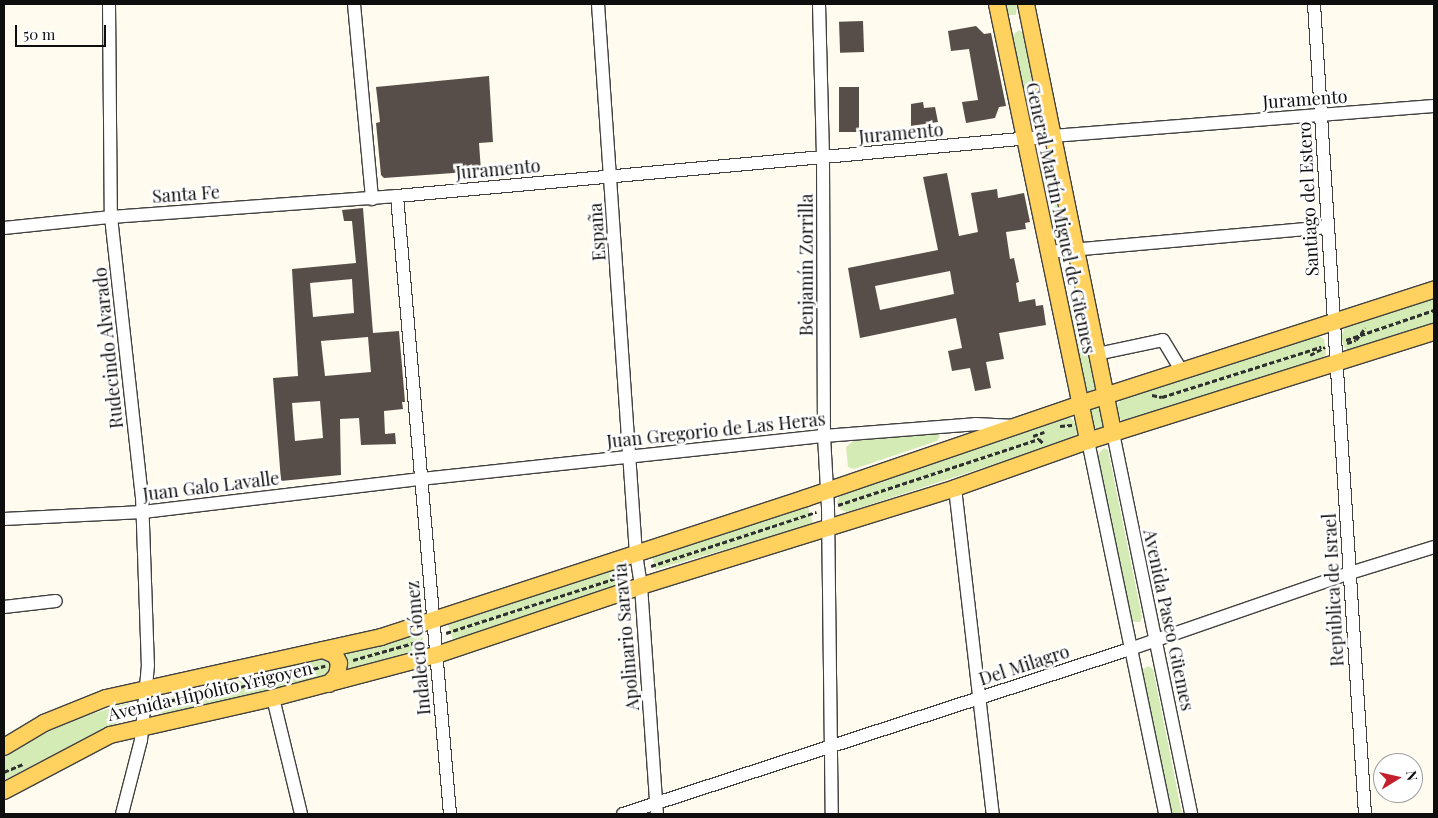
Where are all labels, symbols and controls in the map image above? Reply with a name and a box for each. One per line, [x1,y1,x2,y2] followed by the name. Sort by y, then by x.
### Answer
[18,15,109,47] scale bar
[23,24,55,44] text: 50 m
[1022,80,1100,356] street label: General Martín Miguel de Güemes
[1262,85,1348,113] street label: Juramento
[858,119,944,147] street label: Juramento
[1293,121,1323,277] street label: Santiago del Estero
[455,155,541,183] street label: Juramento
[151,181,221,207] street label: Santa Fe
[795,194,817,336] street label: Benjamín Zorrilla
[584,202,610,262] street label: España
[89,266,127,430] street label: Rudecindo Alvarado
[605,408,827,452] street label: Juan Gregorio de Las Heras
[141,467,281,505] street label: Juan Galo Lavalle
[1318,513,1348,667] street label: República de Israel
[1139,527,1199,713] street label: Avenida Paseo Güemes
[609,562,643,712] street label: Apolinario Saravia
[401,580,435,716] street label: Indalecio Gómez
[976,640,1072,690] street label: Del Milagro
[105,657,315,725] street label: Avenida Hipólito Yrigoyen
[1373,753,1423,803] north arrow
[1402,769,1422,782] text: N

